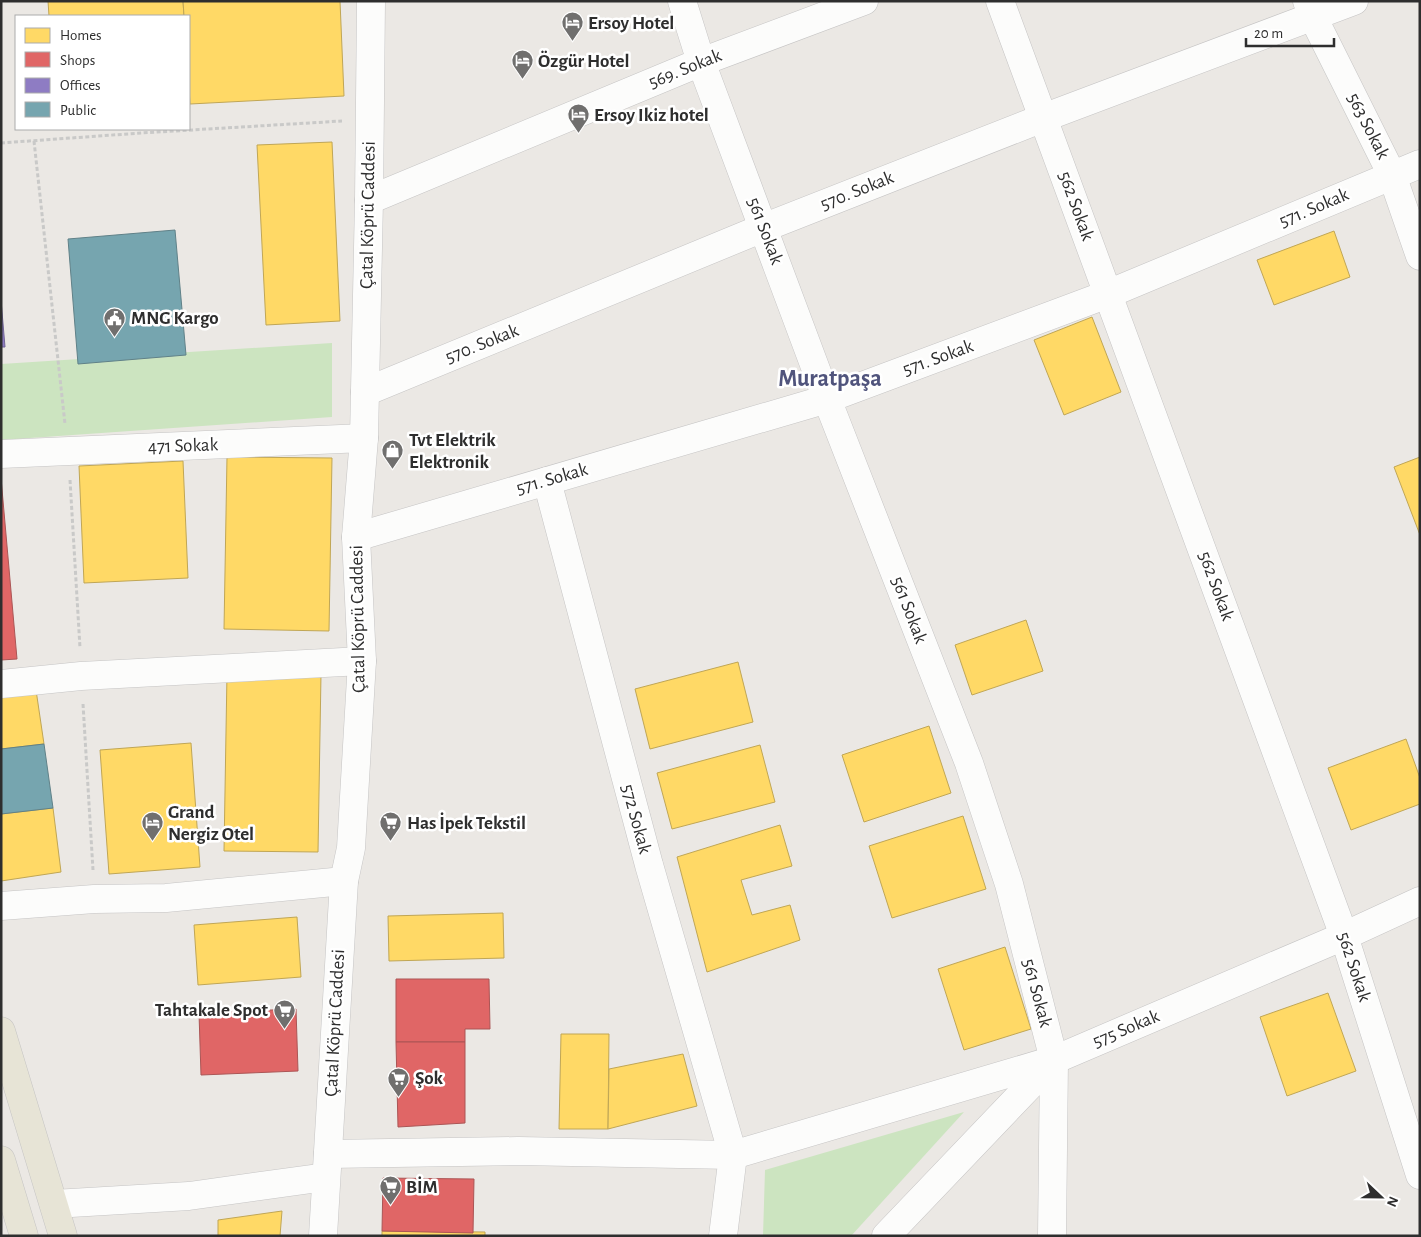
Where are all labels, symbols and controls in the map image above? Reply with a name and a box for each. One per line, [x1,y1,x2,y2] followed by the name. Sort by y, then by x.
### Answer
[560,11,584,42] hotel icon: Ersoy Hotel
[588,14,674,33] place label: Ersoy Hotel
[15,15,190,130] legend
[1246,15,1334,47] scale bar
[1254,26,1283,41] text: 20 m
[60,28,102,43] text: Homes
[646,46,725,92] street label: 569. Sokak
[510,49,534,80] hotel icon: Özgür Hotel
[538,50,629,71] place label: Özgür Hotel
[60,53,95,68] text: Shops
[60,78,101,93] text: Offices
[1343,90,1393,162] street label: 563 Sokak
[60,103,96,118] text: Public
[566,103,590,134] hotel icon: Ersoy Ikiz hotel
[594,106,709,125] place label: Ersoy Ikiz hotel
[357,141,379,289] street label: Çatal Köprü Caddesi
[818,168,897,214] street label: 570. Sokak
[1055,169,1097,244] street label: 562 Sokak
[1276,185,1352,231] street label: 571. Sokak
[744,195,787,267] street label: 561 Sokak
[103,306,127,337] public building icon: MNG Kargo
[131,309,219,328] place label: MNG Kargo
[443,321,522,367] street label: 570. Sokak
[900,336,976,380] street label: 571. Sokak
[778,367,882,391] district label: Muratpaşa
[409,431,496,472] place label: Tvt Elektrik Elektronik
[147,435,219,457] street label: 471 Sokak
[381,439,405,470] shop icon: Tvt Elektrik Elektronik
[514,460,590,498] street label: 571. Sokak
[347,545,369,693] street label: Çatal Köprü Caddesi
[1195,549,1237,624] street label: 562 Sokak
[888,574,931,646] street label: 561 Sokak
[618,782,654,856] street label: 572 Sokak
[168,803,254,844] place label: Grand Nergiz Otel
[140,811,164,842] hotel icon: Grand Nergiz Otel
[379,811,403,842] supermarket icon: Has İpek Tekstil
[407,812,526,833] place label: Has İpek Tekstil
[1334,930,1374,1005] street label: 562 Sokak
[322,949,348,1097] street label: Çatal Köprü Caddesi
[1019,957,1055,1030] street label: 561 Sokak
[272,998,296,1029] supermarket icon: Tahtakale Spot
[155,1001,269,1020] place label: Tahtakale Spot
[1090,1006,1163,1052] street label: 575 Sokak
[387,1066,411,1097] supermarket icon: Şok
[415,1069,444,1088] place label: Şok
[1356,1172,1406,1222] north arrow
[378,1175,402,1206] supermarket icon: BİM
[406,1176,438,1197] place label: BİM
[1384,1194,1400,1209] text: N

